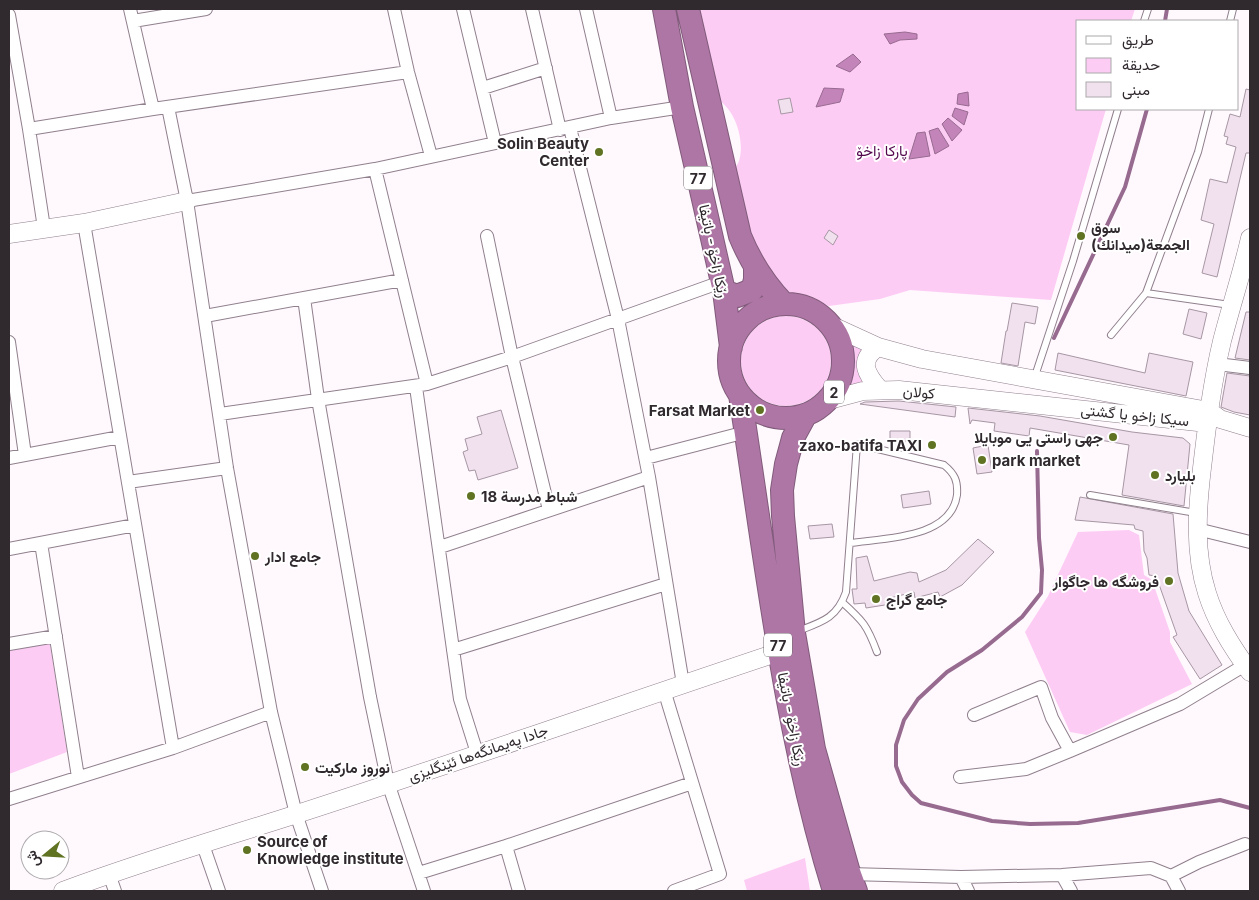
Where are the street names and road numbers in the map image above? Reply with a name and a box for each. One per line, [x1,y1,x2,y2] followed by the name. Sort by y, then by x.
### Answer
[684,167,712,190] road number: 77
[695,203,733,299] street label: رێکا زاخۆ - باتیفا
[824,381,844,404] road number: 2
[902,381,936,403] street label: كولان
[1080,400,1190,431] street label: سیکا زاخو یا گشتى
[764,634,792,656] road number: 77
[774,671,810,767] street label: رێکا زاخۆ - باتیفا
[406,720,551,787] street label: جادا په‌يمانگه‌ها ئێنگليزى

